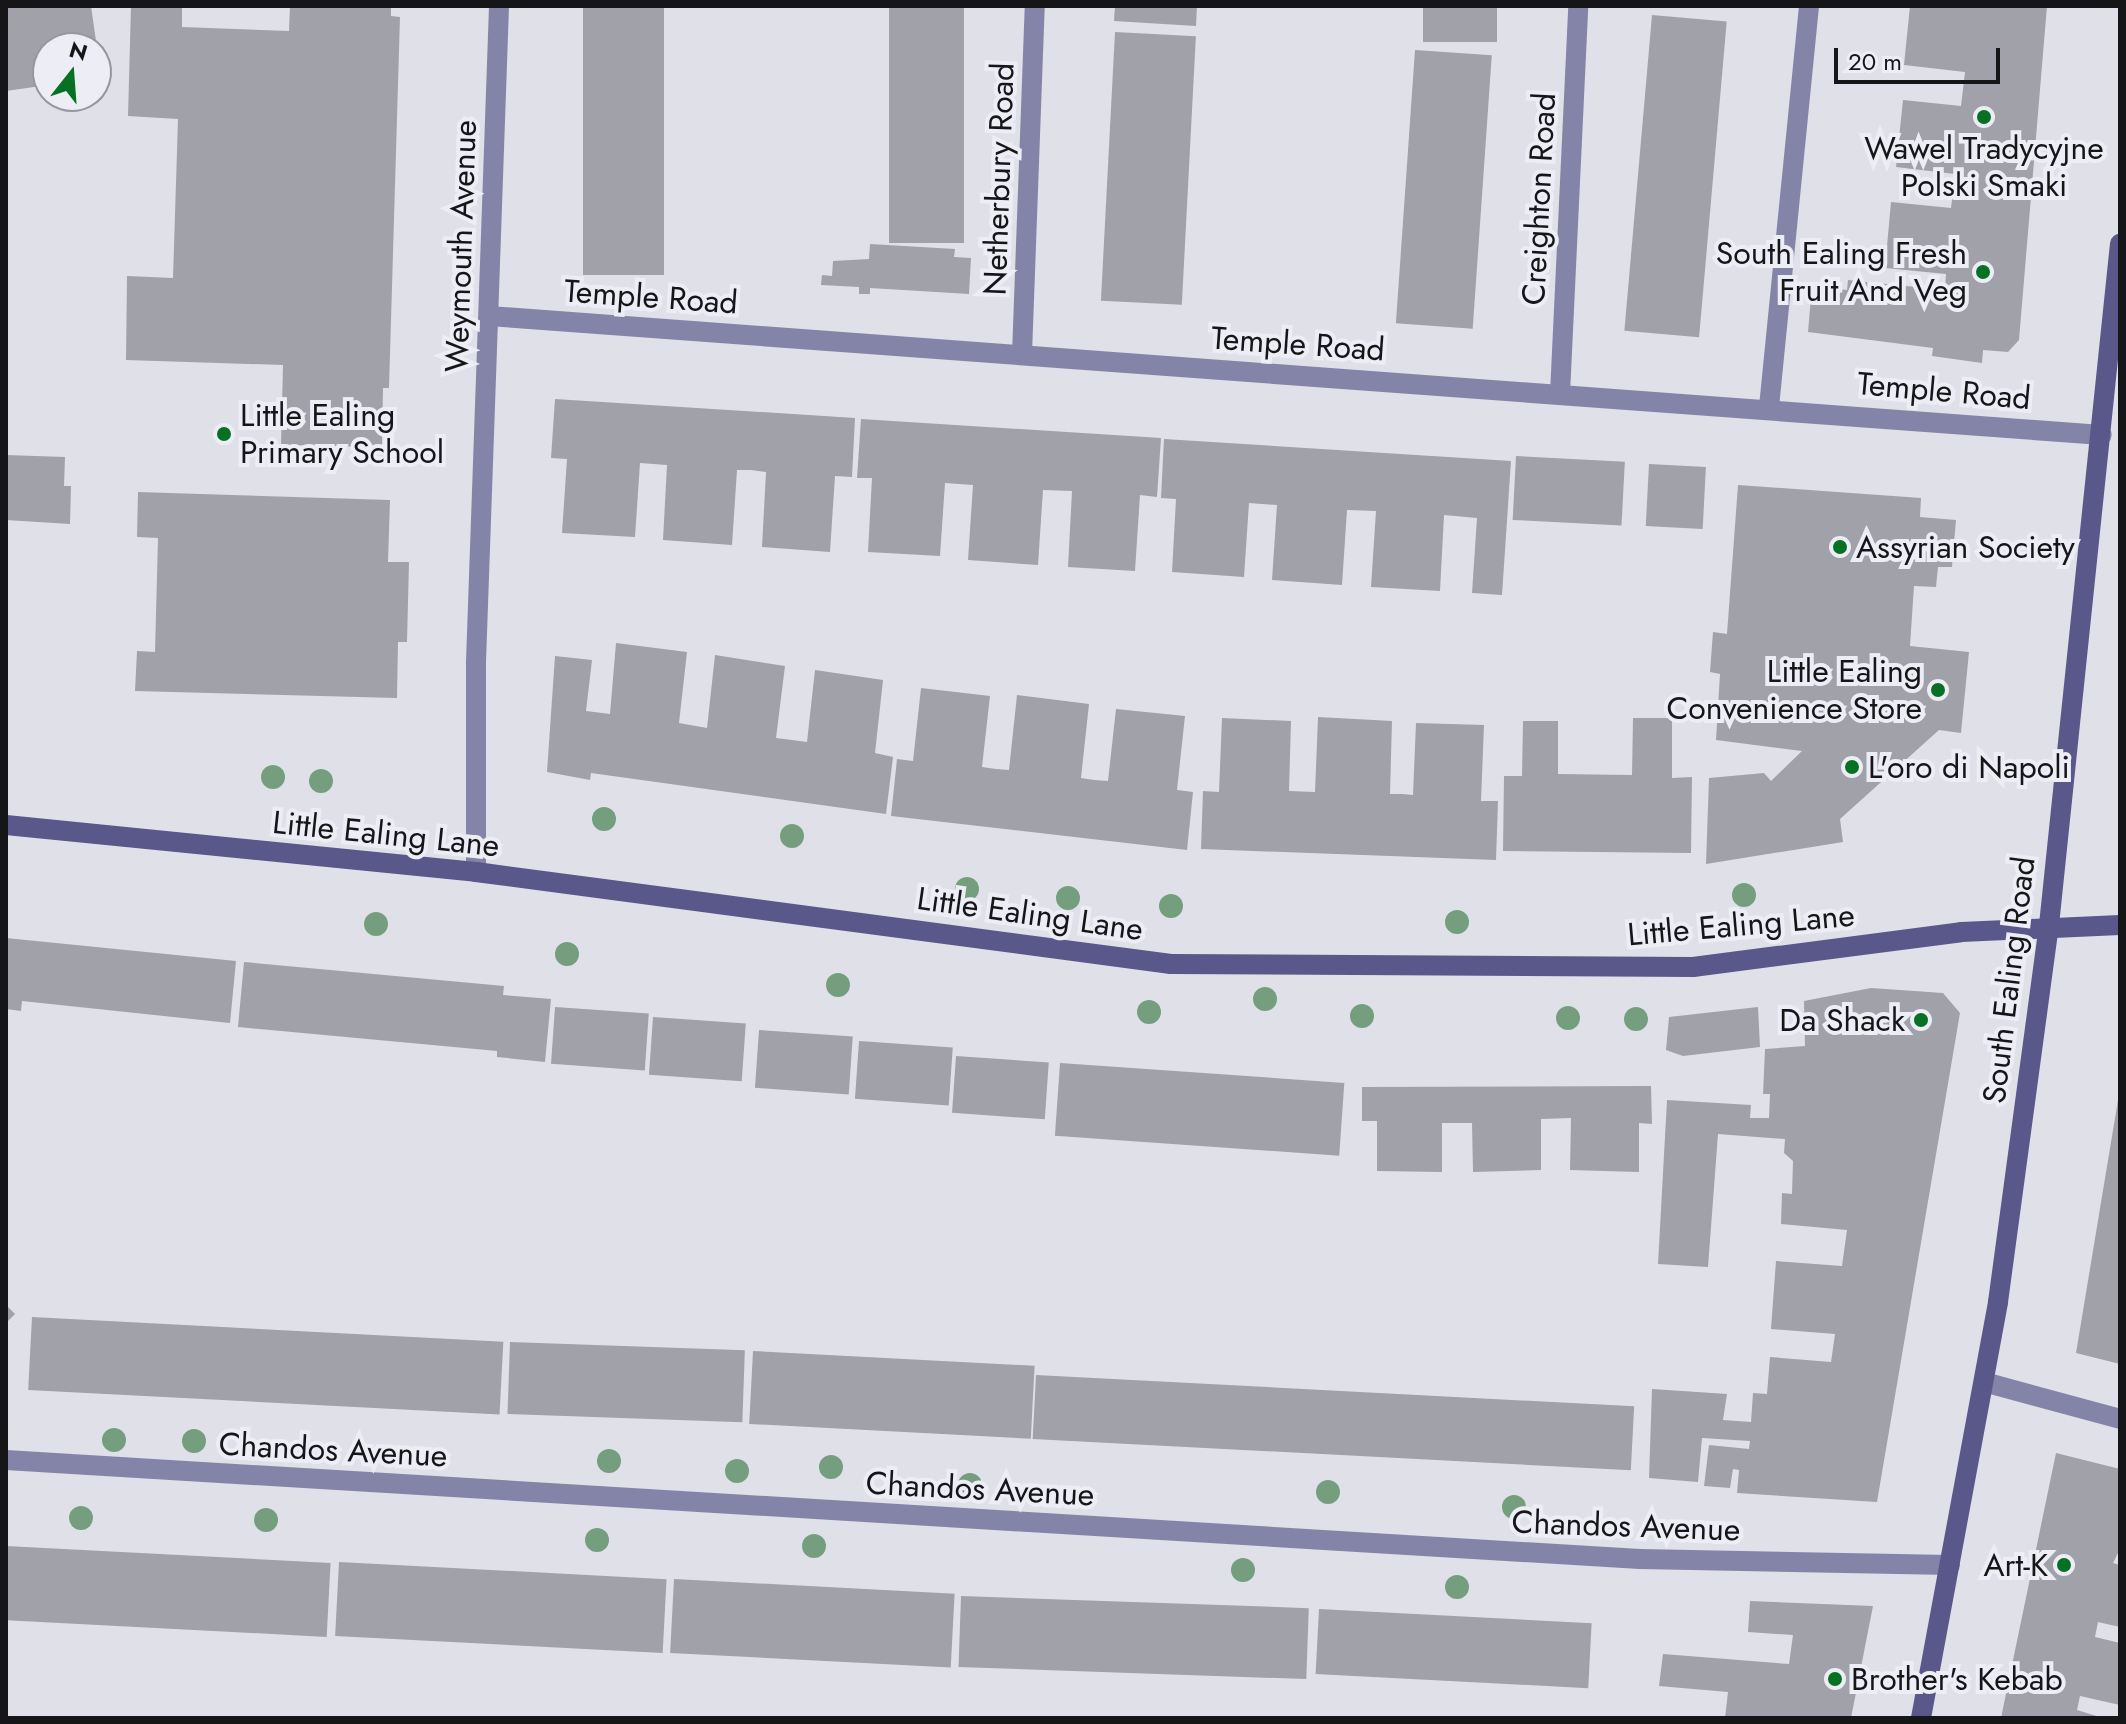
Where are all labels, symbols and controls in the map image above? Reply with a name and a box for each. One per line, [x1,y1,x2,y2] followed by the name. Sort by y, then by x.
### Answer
[32,32,112,112] north arrow
[1838,32,2004,82] scale bar
[65,33,91,69] text: N
[1848,44,1902,79] text: 20 m
[976,62,1022,296] street label: Netherbury Road
[1514,92,1564,306] street label: Creighton Road
[1975,108,1993,126] marker: Wawel Tradycyjne Polski Smaki
[437,119,485,373] street label: Weymouth Avenue
[1864,130,2104,205] place label: Wawel Tradycyjne Polski Smaki
[1716,235,1967,310] place label: South Ealing Fresh Fruit And Veg
[1974,263,1992,281] marker: South Ealing Fresh Fruit And Veg
[563,272,739,322] street label: Temple Road
[1210,319,1386,369] street label: Temple Road
[1856,364,2032,418] street label: Temple Road
[240,397,444,472] place label: Little Ealing Primary School
[215,425,233,443] marker: Little Ealing Primary School
[1856,528,2075,566] place label: Assyrian Society
[1831,538,1849,556] marker: Assyrian Society
[1666,653,1922,728] place label: Little Ealing Convenience Store
[1929,681,1947,699] marker: Little Ealing Convenience Store
[1868,748,2070,786] place label: L'oro di Napoli
[1843,758,1861,776] marker: L'oro di Napoli
[271,803,501,865] street label: Little Ealing Lane
[1975,854,2043,1106] street label: South Ealing Road
[914,879,1146,949] street label: Little Ealing Lane
[1626,896,1856,954] street label: Little Ealing Lane
[1779,1001,1905,1039] place label: Da Shack
[1912,1011,1930,1029] marker: Da Shack
[218,1425,448,1475] street label: Chandos Avenue
[865,1464,1095,1514] street label: Chandos Avenue
[1511,1503,1741,1549] street label: Chandos Avenue
[1983,1546,2048,1584] place label: Art-K
[2055,1556,2073,1574] marker: Art-K
[1851,1660,2063,1698] place label: Brother's Kebab
[1826,1670,1844,1688] marker: Brother's Kebab

